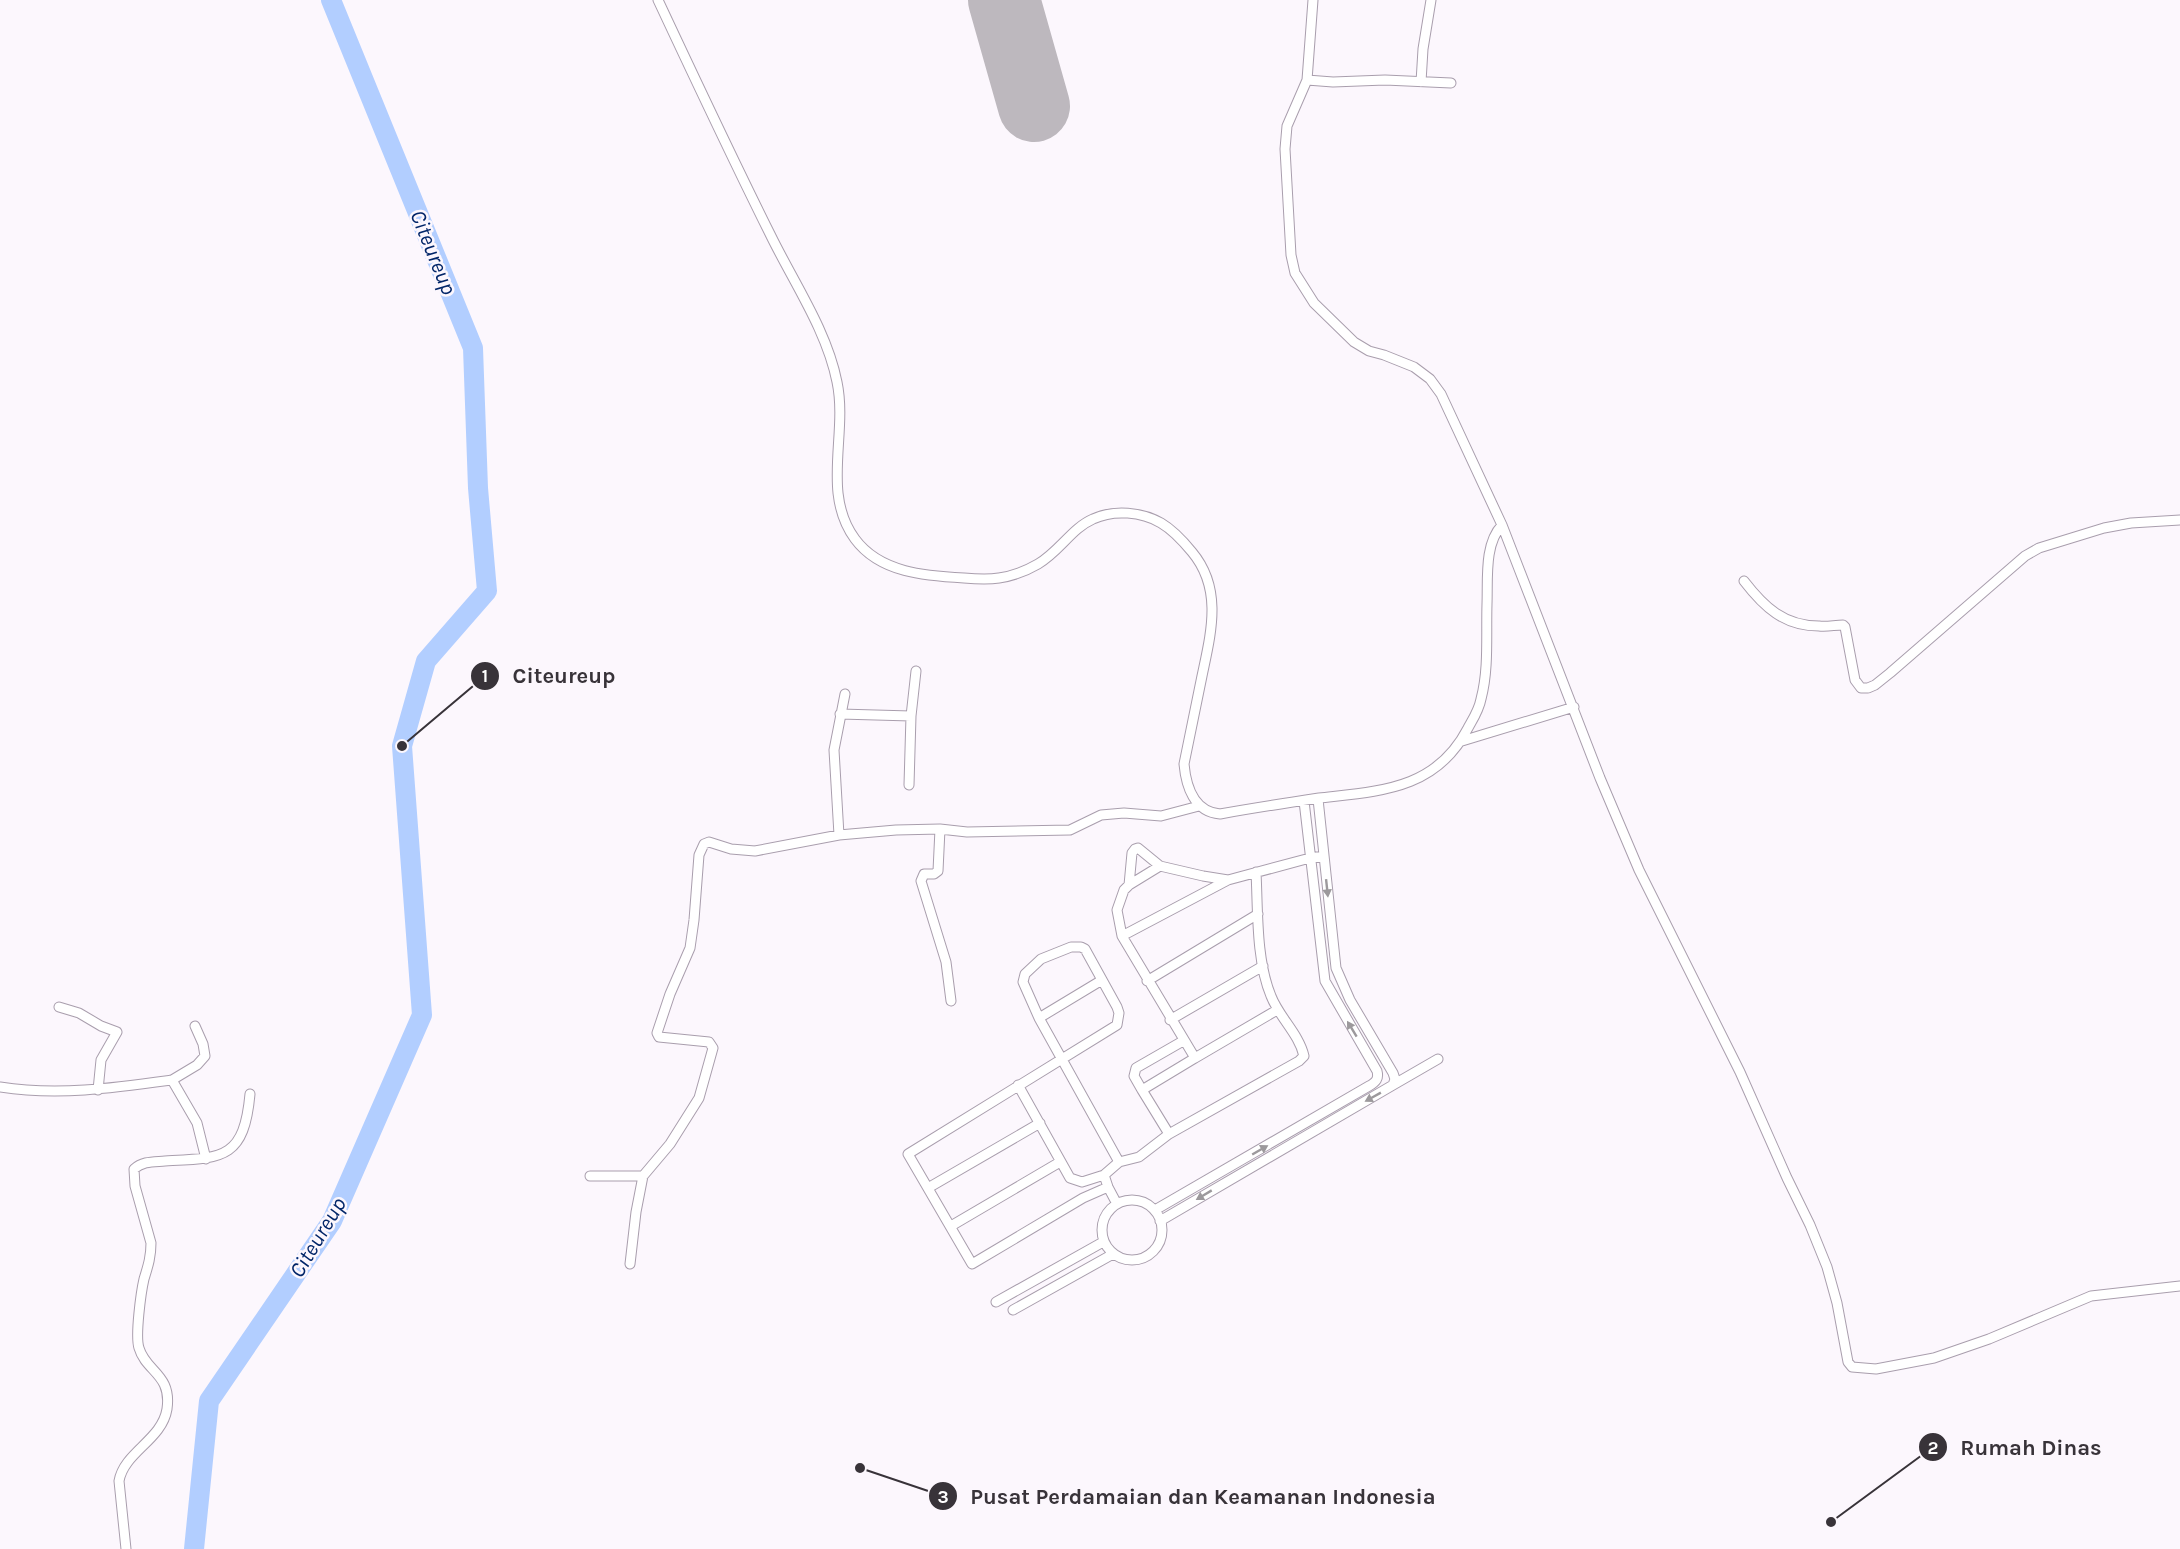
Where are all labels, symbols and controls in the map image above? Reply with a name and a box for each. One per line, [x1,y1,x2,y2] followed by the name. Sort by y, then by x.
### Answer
[404,206,462,299] water label: Citeureup
[470,656,627,696] callout: Citeureup
[513,663,615,689] text: Citeureup
[482,665,488,687] text: 1
[1323,878,1332,897] one-way arrow
[1347,1021,1358,1037] one-way arrow
[1364,1092,1381,1102] one-way arrow
[1252,1145,1269,1155] one-way arrow
[1196,1190,1212,1201] one-way arrow
[284,1192,352,1282] water label: Citeureup
[1918,1427,2113,1467] callout: Rumah Dinas
[1960,1435,2102,1461] text: Rumah Dinas
[1928,1437,1938,1459] text: 2
[928,1476,1448,1516] callout: Pusat Perdamaian dan Keamanan Indonesia
[970,1484,1436,1510] text: Pusat Perdamaian dan Keamanan Indonesia
[937,1486,949,1508] text: 3

